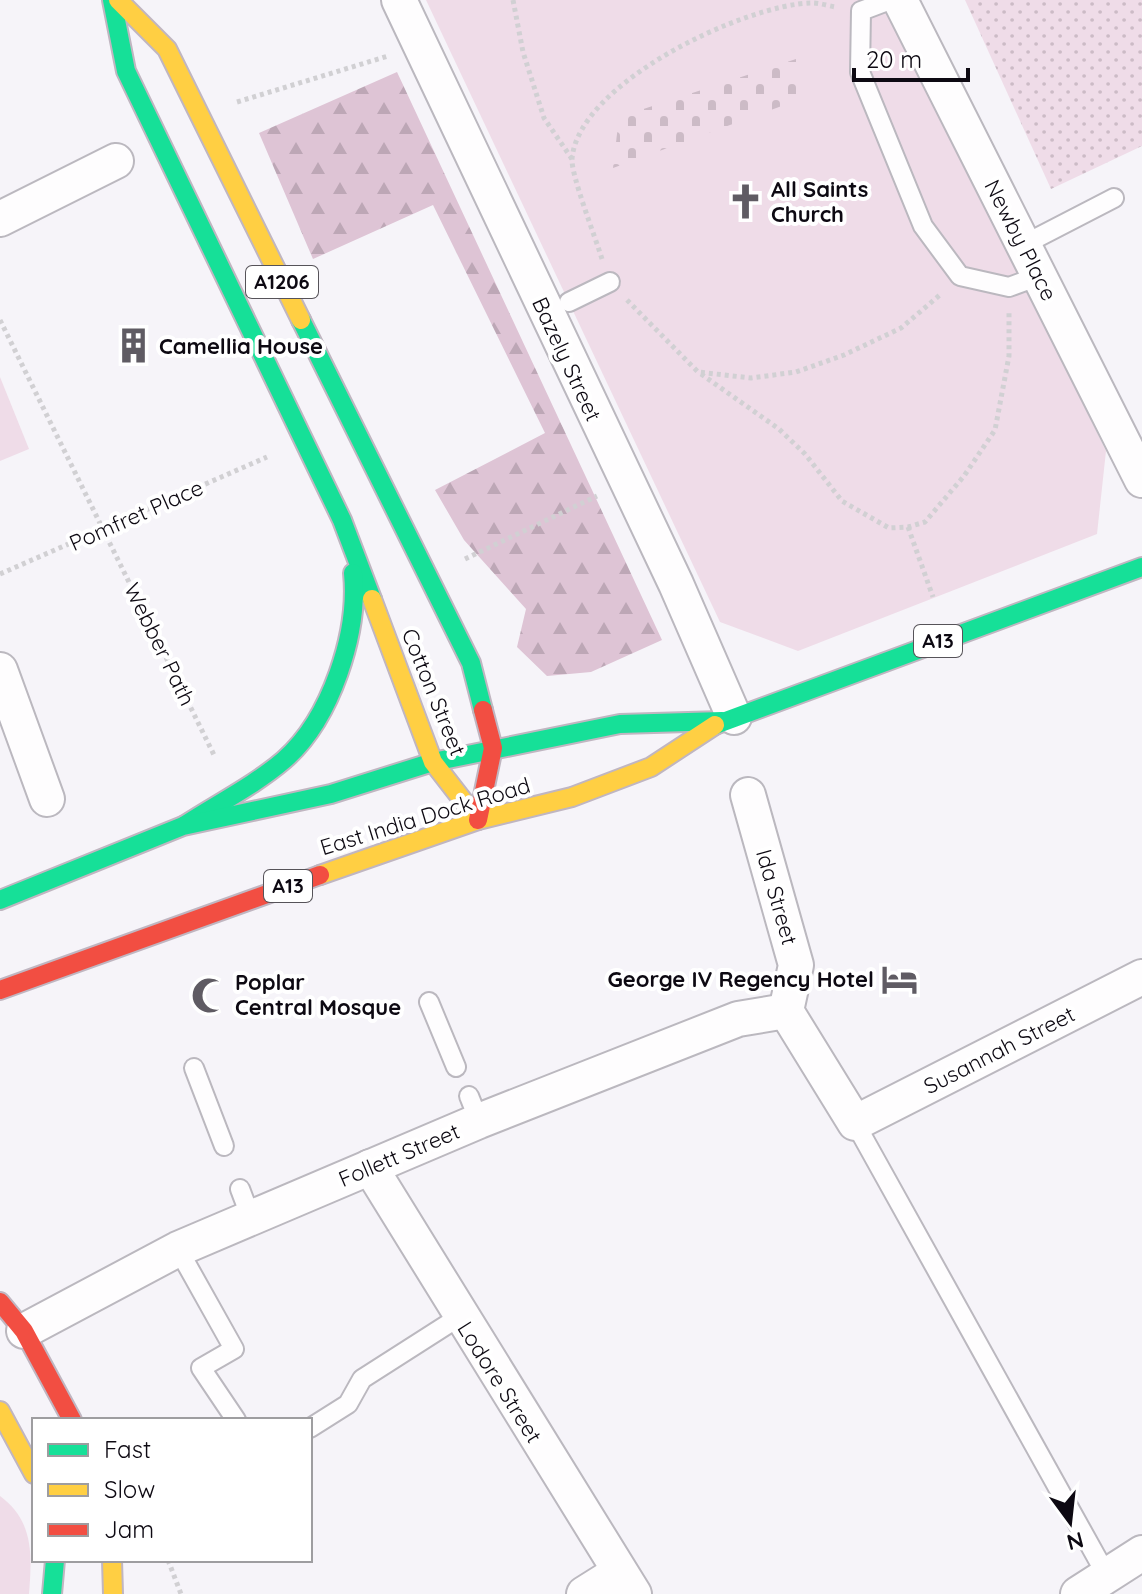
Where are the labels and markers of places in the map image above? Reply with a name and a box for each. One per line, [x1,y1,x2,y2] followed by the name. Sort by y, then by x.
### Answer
[771,175,868,228] place label: All Saints Church
[726,183,764,221] church icon: All Saints Church
[114,327,152,365] building icon: Camellia House
[159,332,323,360] place label: Camellia House
[881,960,919,998] hotel icon: George IV Regency Hotel
[607,965,874,993] place label: George IV Regency Hotel
[235,968,401,1021] place label: Poplar Central Mosque
[190,976,228,1014] mosque icon: Poplar Central Mosque

